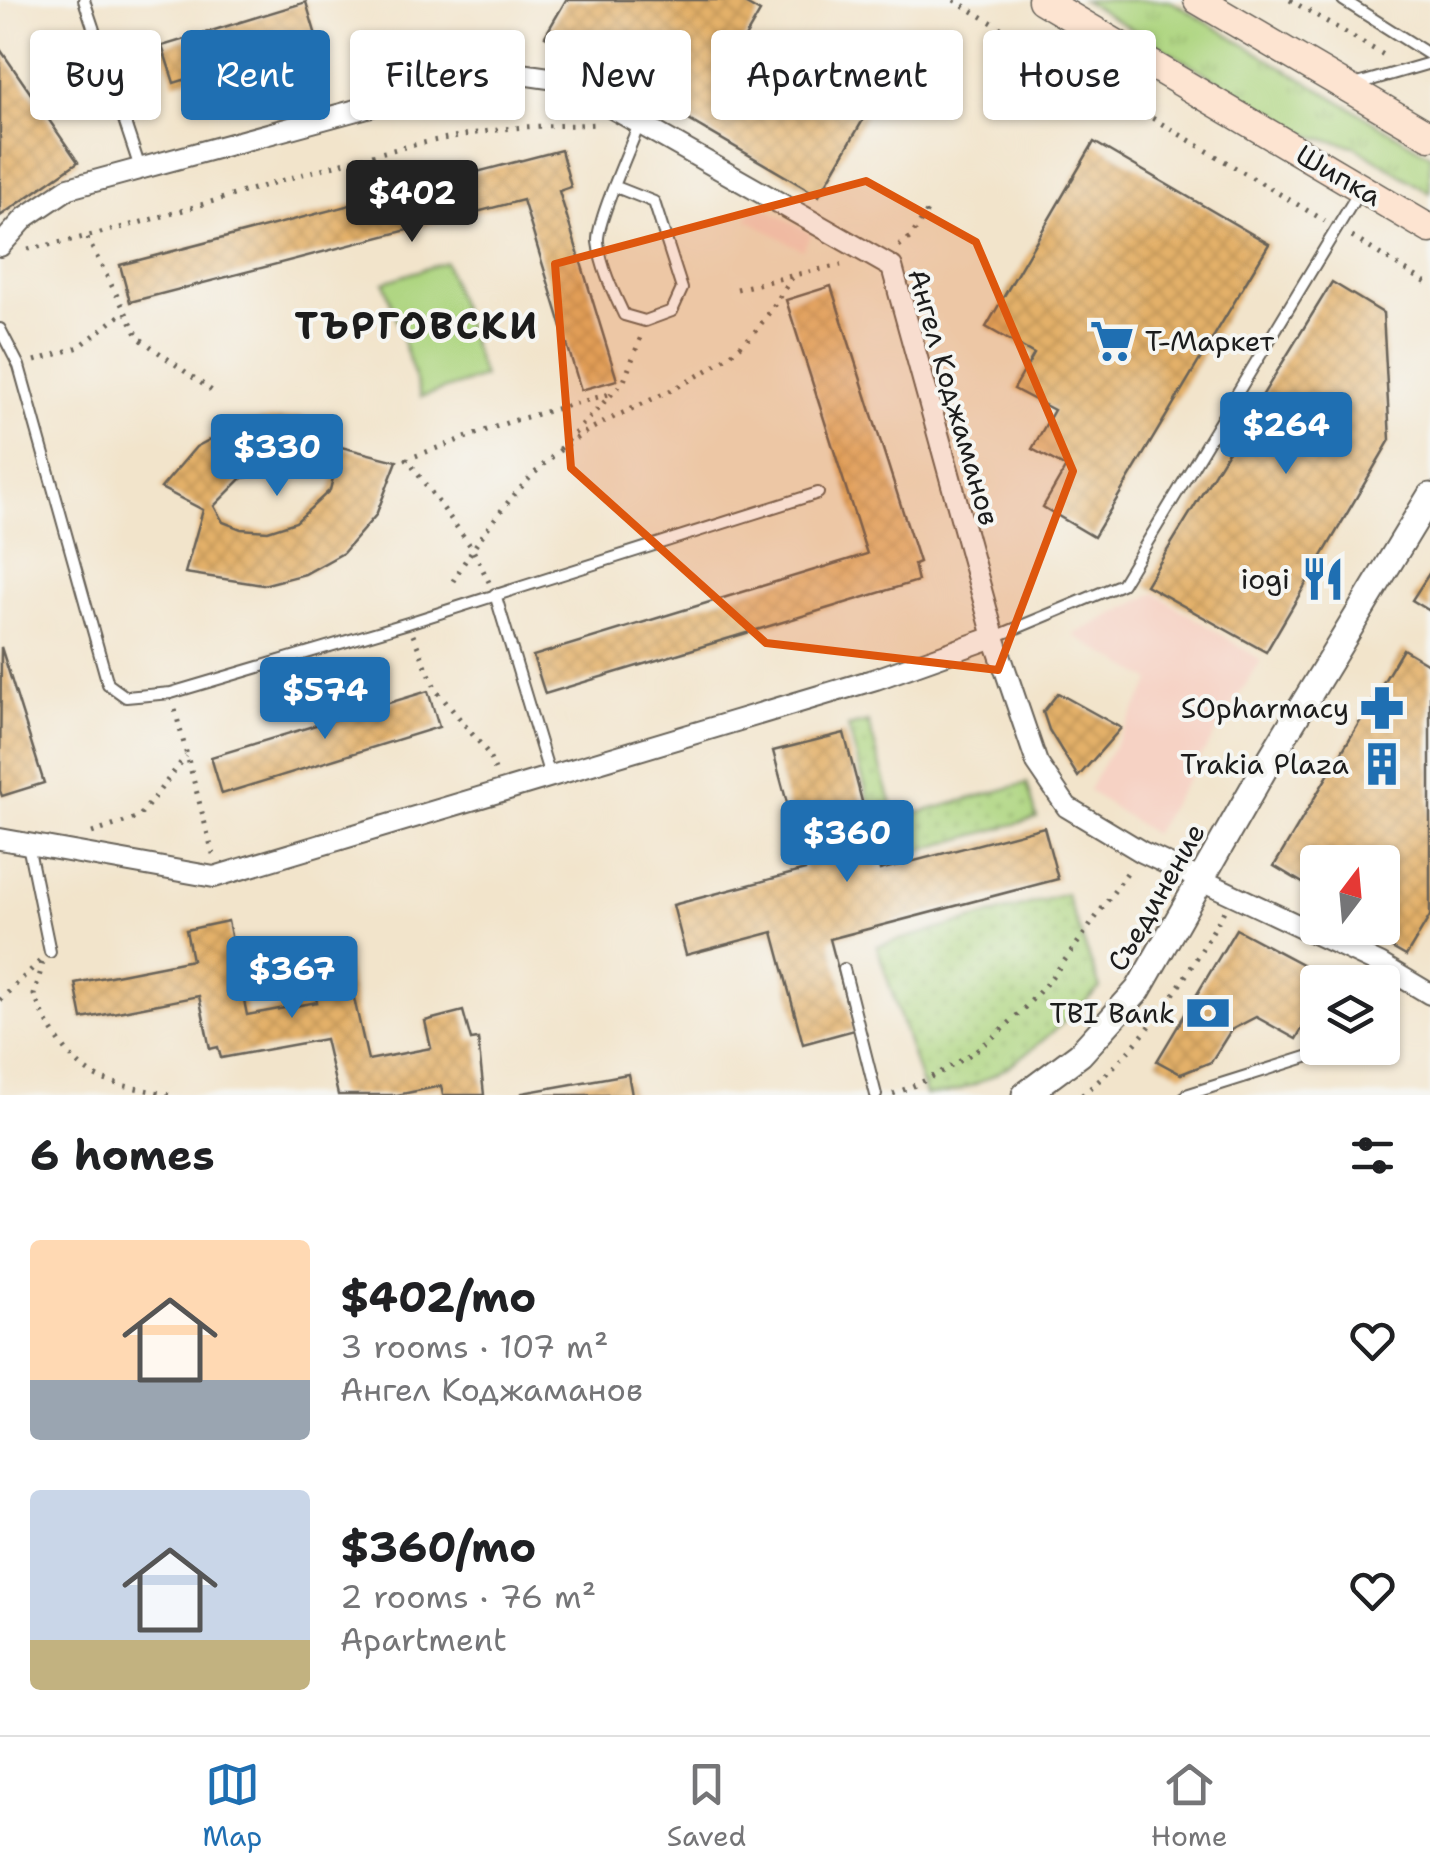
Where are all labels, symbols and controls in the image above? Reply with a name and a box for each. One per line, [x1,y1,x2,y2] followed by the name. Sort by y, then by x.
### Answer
[30,30,161,120] chip: Buy
[181,30,330,120] chip: Rent
[350,30,525,120] chip: Filters
[545,30,691,120] chip: New
[711,30,963,120] chip: Apartment
[983,30,1156,120] chip: House
[1289,135,1389,215] street label: Шипка
[353,160,471,245] pin: $402
[368,171,456,214] text: $402
[899,264,1009,530] street label: Ангел Коджаманов
[294,300,540,351] district label: ТЪРГОВСКИ
[1088,317,1136,365] supermarket icon: Т-Маркет
[1145,322,1275,360] place label: Т-Маркет
[1227,392,1345,477] pin: $264
[1242,403,1330,446] text: $264
[218,414,336,499] pin: $330
[233,425,321,468] text: $330
[1299,555,1347,603] restaurant icon: iogi
[1241,560,1290,598] place label: iogi
[266,657,384,742] pin: $574
[282,668,368,711] text: $574
[1358,684,1406,732] pharmacy icon: SOpharmacy
[1181,689,1349,727] place label: SOpharmacy
[1358,740,1406,788] building icon: Trakia Plaza
[1180,745,1349,783] place label: Trakia Plaza
[788,800,906,885] pin: $360
[803,811,891,854] text: $360
[1098,816,1214,978] street label: Съединение
[1300,845,1400,945] north arrow
[1300,845,1400,1065] map controls
[233,936,351,1021] pin: $367
[249,947,336,990] text: $367
[1300,965,1400,1065] button: layers
[1184,989,1232,1037] bank icon: TBI Bank
[1050,994,1175,1032] place label: TBI Bank
[30,1127,215,1183] text: 6 homes
[1345,1128,1400,1183] icon: filters
[340,1269,536,1325] text: $402/mo
[110,1280,230,1400] icon: home
[1345,1313,1400,1368] icon: heart
[340,1325,608,1368] text: 3 rooms · 107 m²
[340,1368,643,1411] text: Ангел Коджаманов
[340,1519,536,1575] text: $360/mo
[110,1530,230,1650] icon: home
[1345,1563,1400,1618] icon: heart
[340,1575,596,1618] text: 2 rooms · 76 m²
[340,1618,507,1661] text: Apartment
[202,1757,262,1855] tab: Map
[667,1757,746,1855] tab: Saved
[1151,1757,1228,1855] tab: Home

